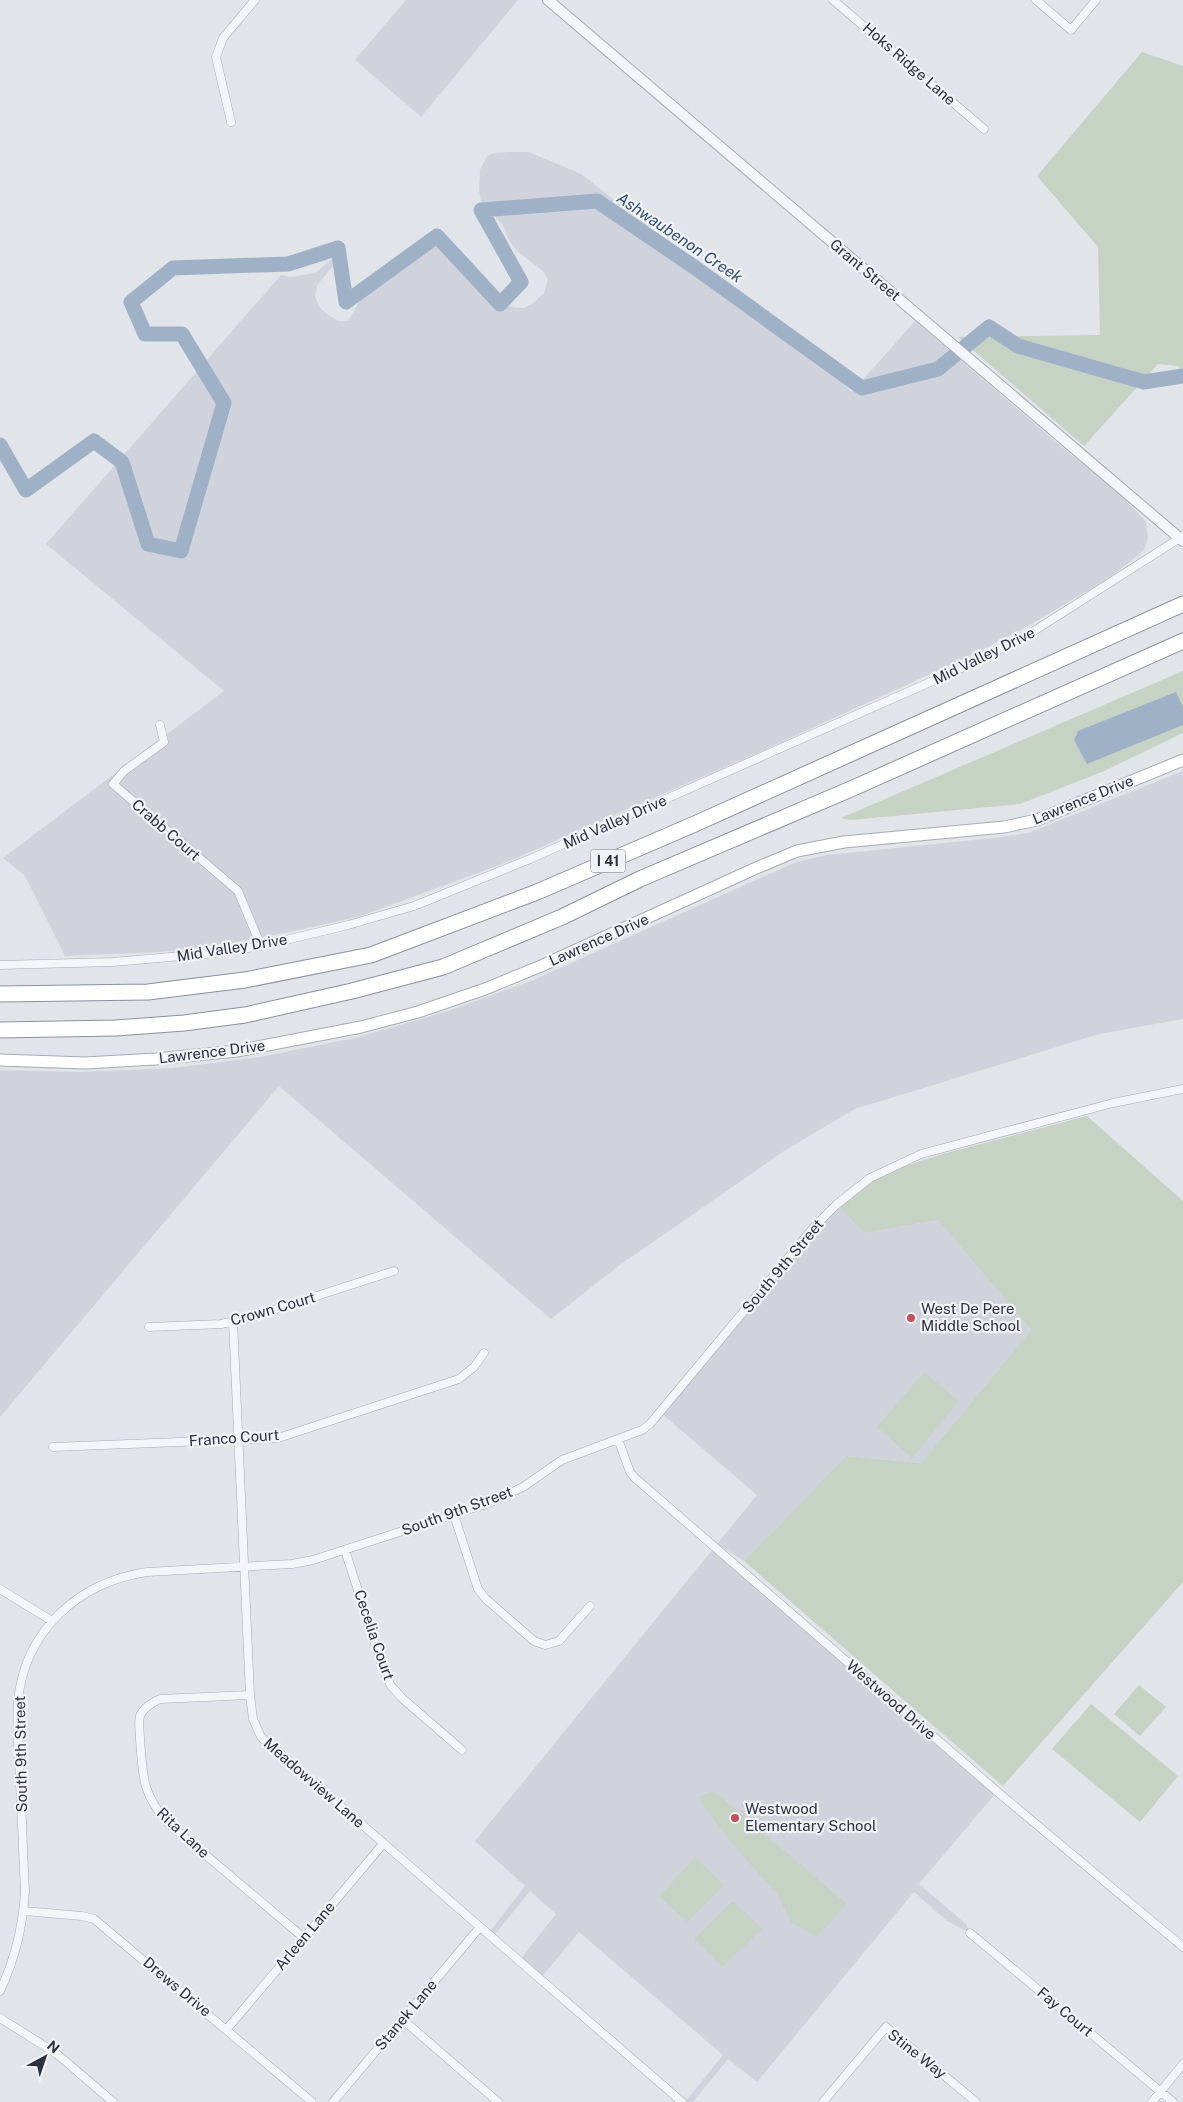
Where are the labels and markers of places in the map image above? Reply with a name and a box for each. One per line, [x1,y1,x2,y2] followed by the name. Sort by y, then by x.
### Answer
[921,1300,1020,1334] place label: West De Pere Middle School
[905,1312,917,1324] marker: West De Pere Middle School
[745,1800,877,1834] place label: Westwood Elementary School
[729,1812,741,1824] marker: Westwood Elementary School

